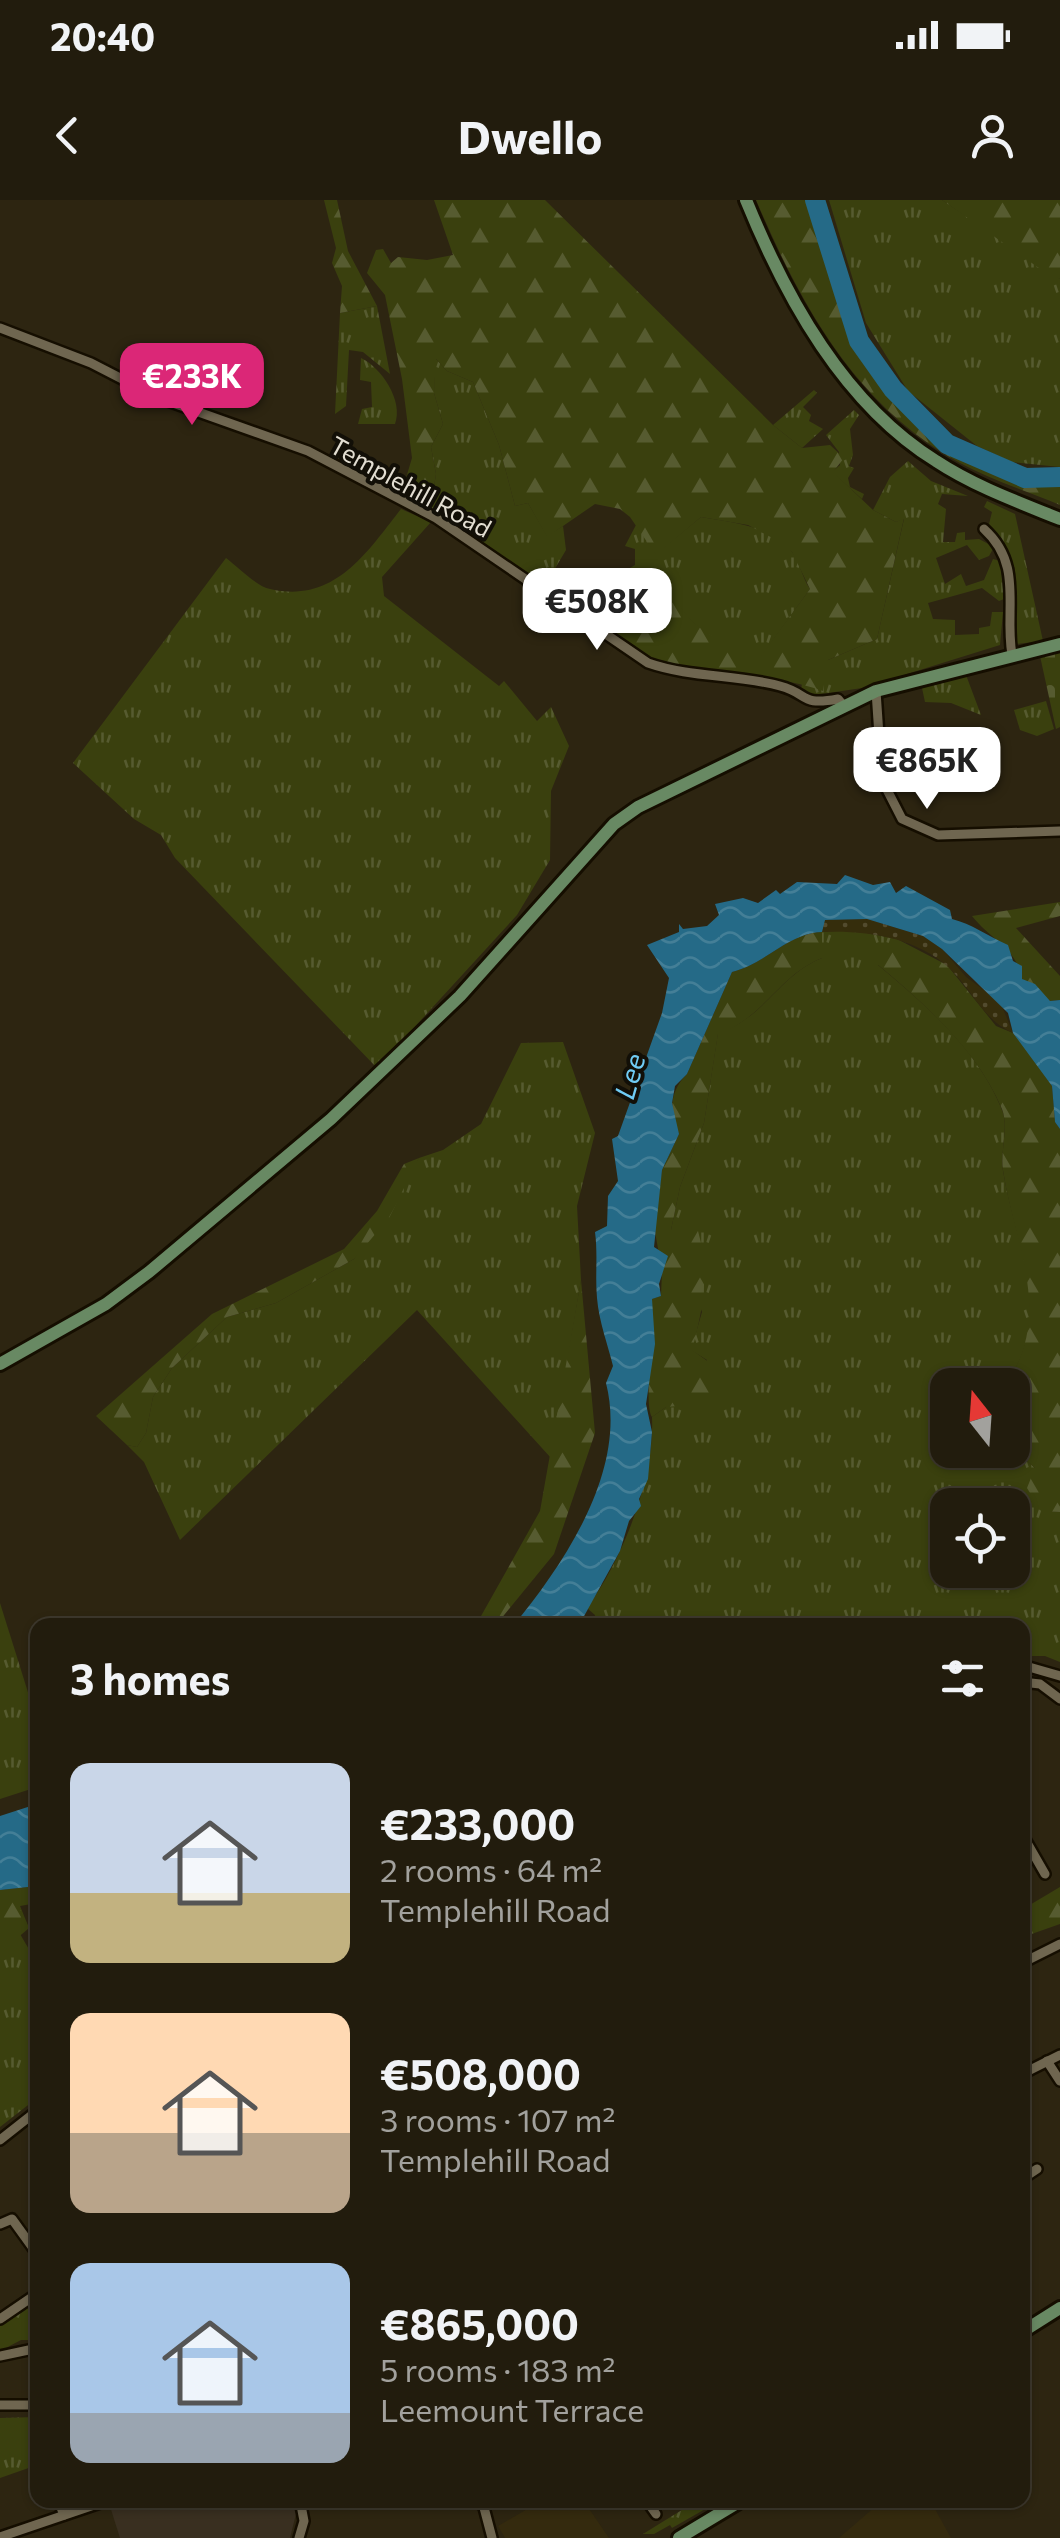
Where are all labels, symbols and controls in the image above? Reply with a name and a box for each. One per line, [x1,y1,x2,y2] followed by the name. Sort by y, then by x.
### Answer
[50,12,155,59] text: 20:40
[40,108,95,163] icon: back
[458,108,602,163] text: Dwello
[965,108,1020,163] icon: person
[122,343,262,428] pin: €233K
[142,355,242,395] text: €233K
[325,429,497,543] street label: Templehill Road
[527,568,667,653] pin: €508K
[545,580,649,620] text: €508K
[857,727,997,812] pin: €865K
[875,739,979,779] text: €865K
[606,1049,652,1103] water label: Lee
[930,1368,1030,1468] north arrow
[930,1368,1030,1588] map controls
[930,1488,1030,1588] button: locate
[935,1651,990,1706] icon: filters
[70,1652,230,1704] text: 3 homes
[380,1797,575,1849] text: €233,000
[150,1803,270,1923] icon: home
[380,1849,602,1889] text: 2 rooms · 64 m²
[380,1889,610,1929] text: Templehill Road
[380,2047,581,2099] text: €508,000
[150,2053,270,2173] icon: home
[380,2099,615,2139] text: 3 rooms · 107 m²
[380,2139,610,2179] text: Templehill Road
[380,2297,579,2349] text: €865,000
[150,2303,270,2423] icon: home
[380,2349,615,2389] text: 5 rooms · 183 m²
[380,2389,644,2429] text: Leemount Terrace

